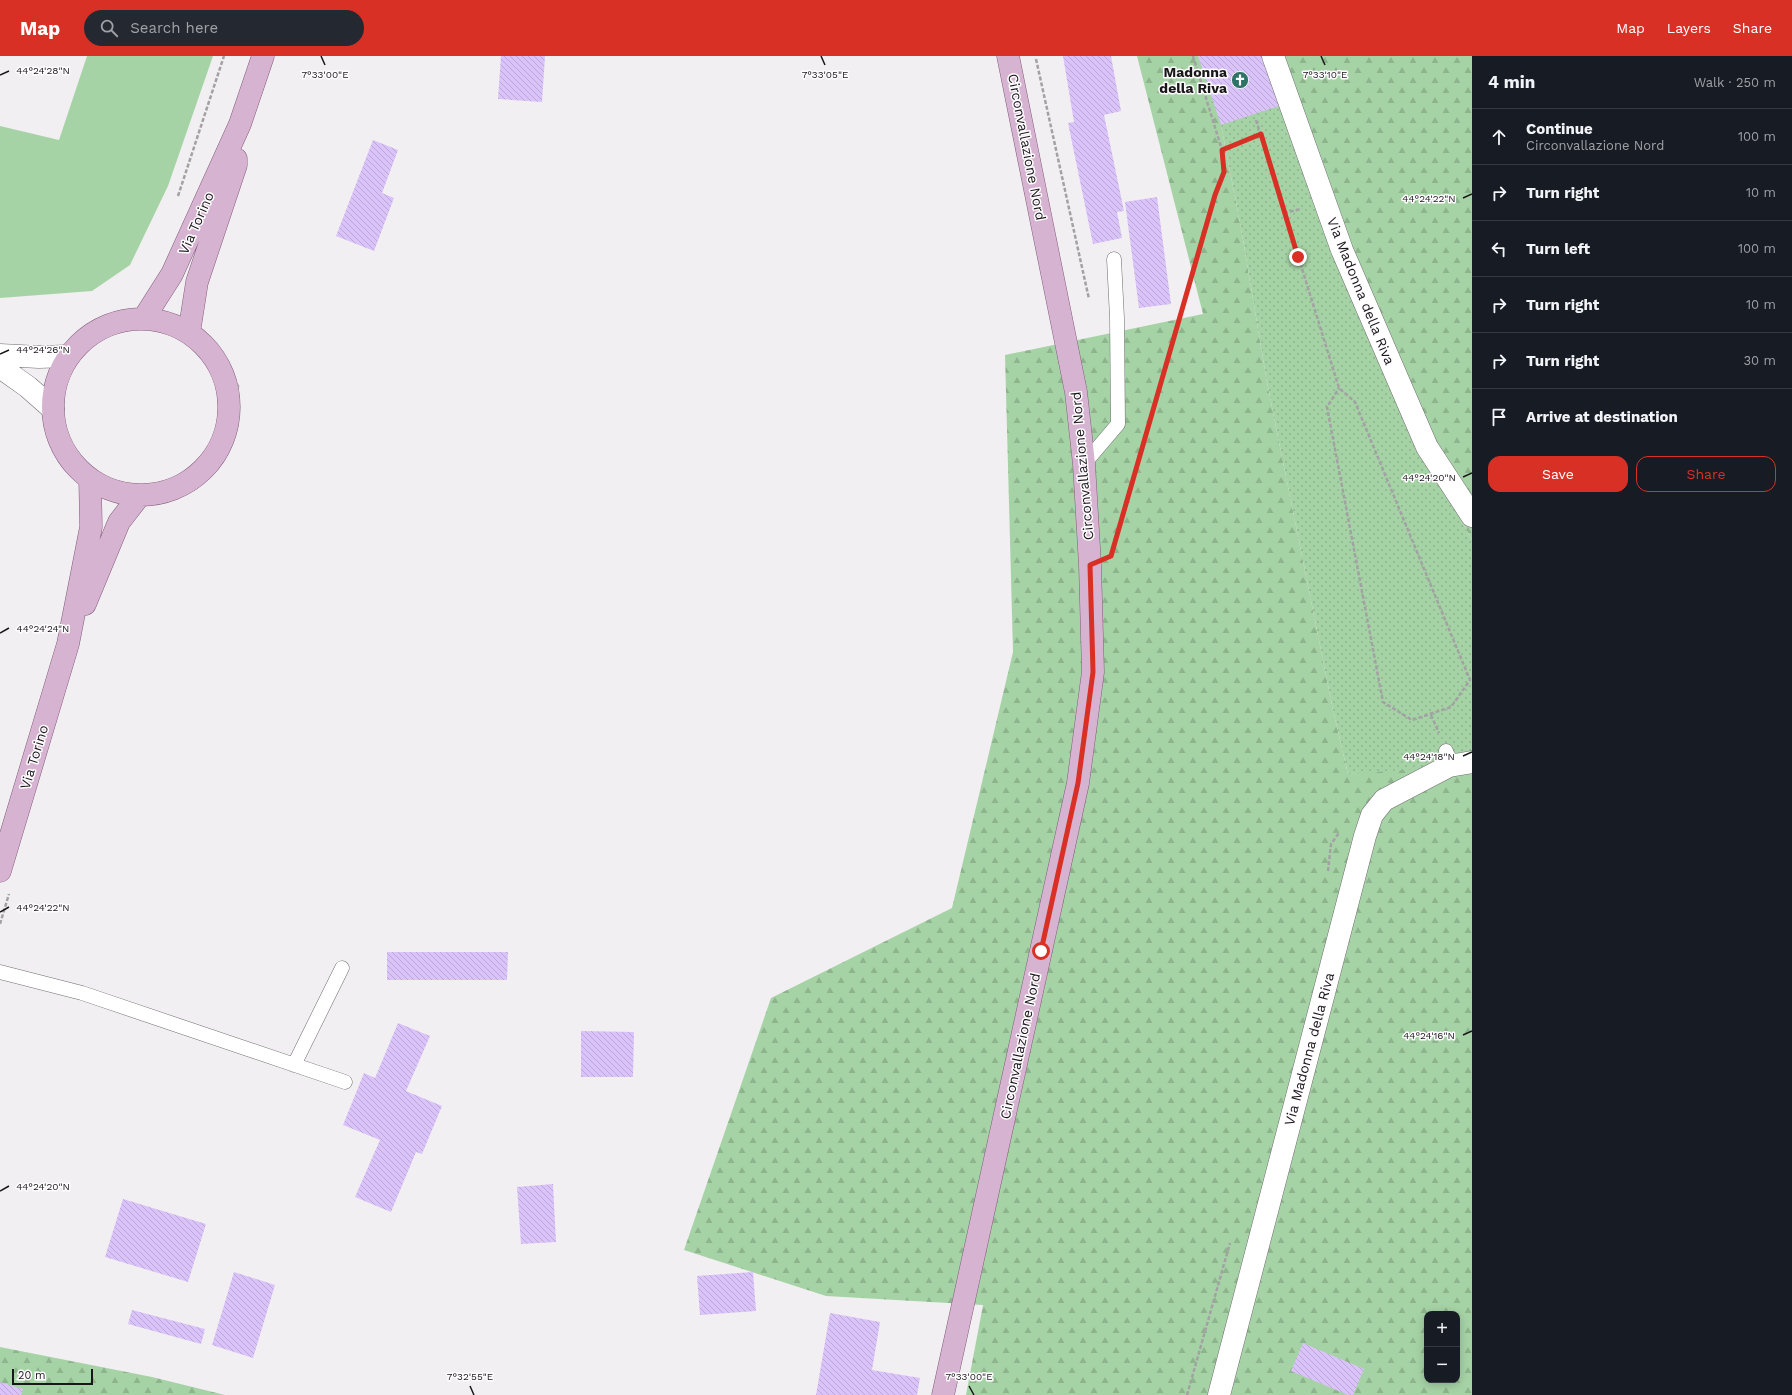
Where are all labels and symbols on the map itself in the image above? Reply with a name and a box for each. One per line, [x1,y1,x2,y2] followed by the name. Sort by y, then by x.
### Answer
[1159,64,1228,96] place label: Madonna della Riva
[16,65,70,76] text: 44°24'28"N
[301,69,349,80] text: 7°33'00"E
[802,69,848,80] text: 7°33'05"E
[1303,69,1347,80] text: 7°33'10"E
[1230,70,1250,90] church icon: Madonna della Riva
[1005,72,1049,222] street label: Circonvallazione Nord
[175,189,217,257] street label: Via Torino
[1402,193,1456,204] text: 44°24'22"N
[1324,215,1398,367] street label: Via Madonna della Riva
[1289,248,1307,266] route end
[16,344,70,355] text: 44°24'26"N
[1068,391,1096,541] street label: Circonvallazione Nord
[1402,472,1456,483] text: 44°24'20"N
[17,623,69,634] text: 44°24'24"N
[17,723,51,791] street label: Via Torino
[1403,751,1455,762] text: 44°24'18"N
[16,902,70,913] text: 44°24'22"N
[1032,942,1050,960] route start
[997,971,1043,1121] street label: Circonvallazione Nord
[1281,971,1337,1127] street label: Via Madonna della Riva
[1403,1030,1455,1041] text: 44°24'16"N
[16,1181,70,1192] text: 44°24'20"N
[12,1367,93,1386] scale bar
[447,1371,493,1382] text: 7°32'55"E
[945,1371,993,1382] text: 7°33'00"E

